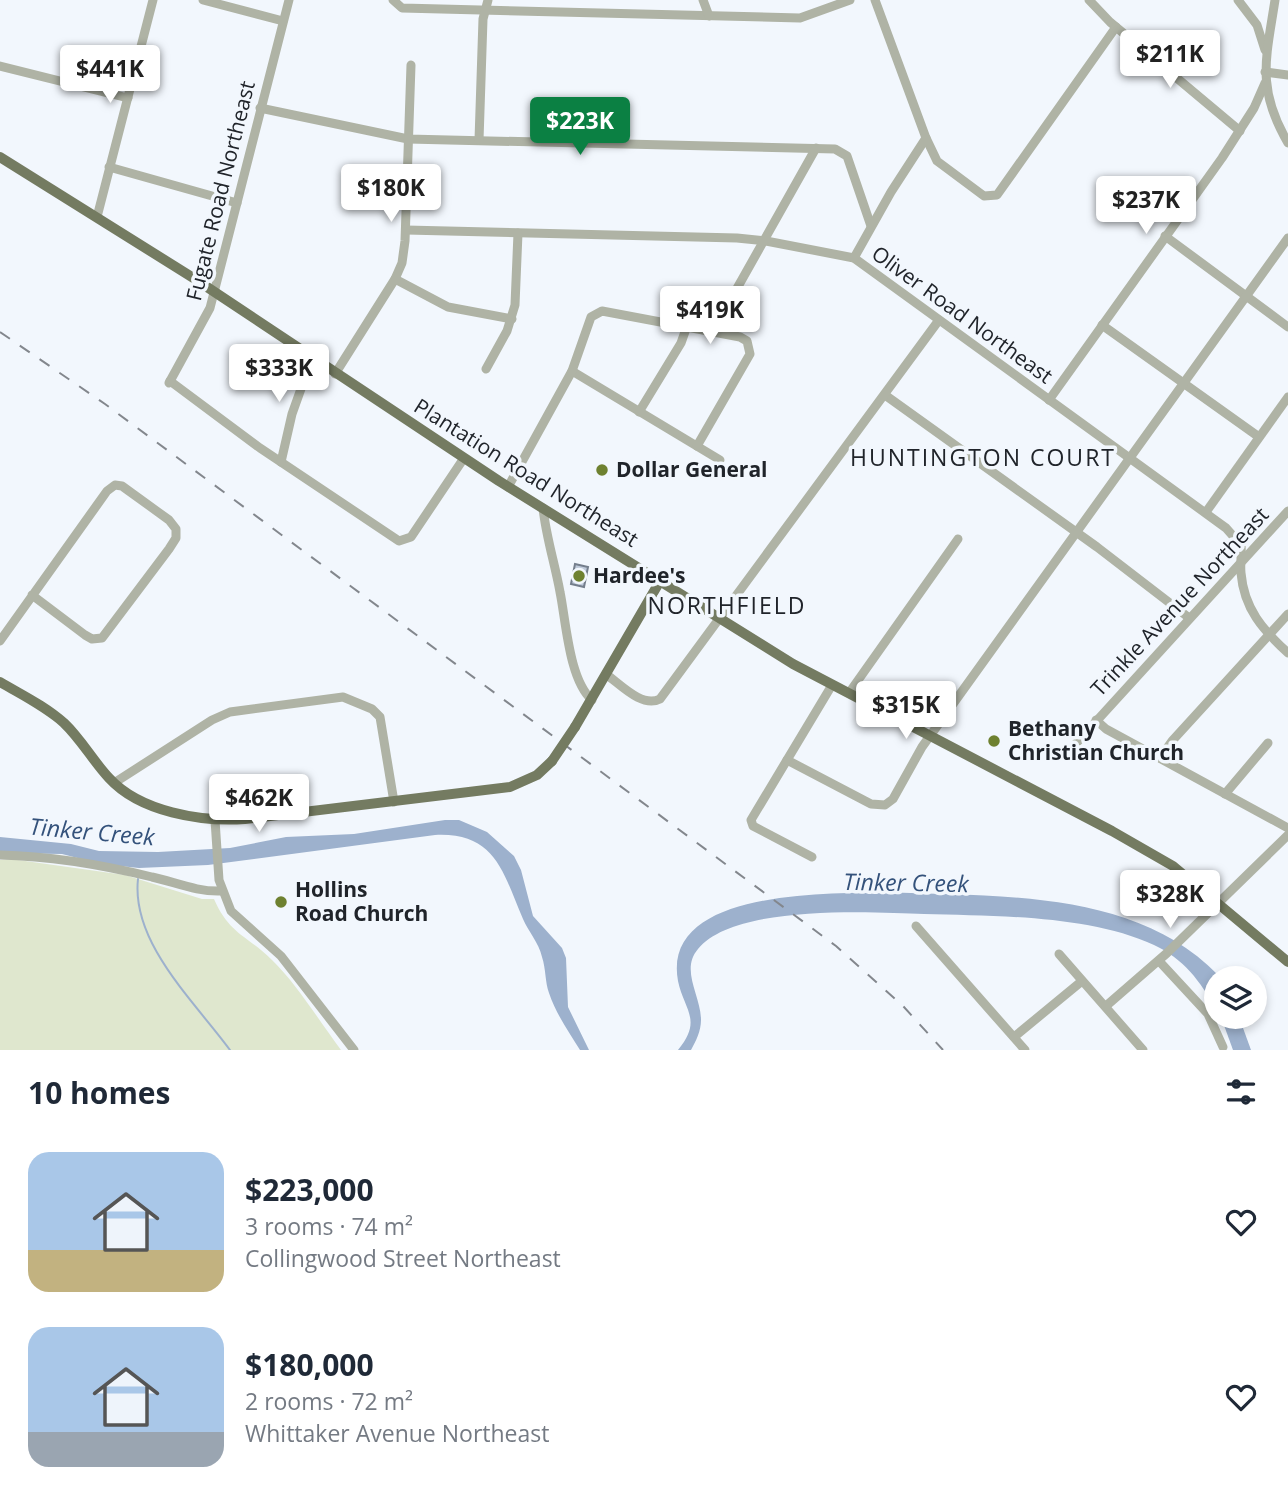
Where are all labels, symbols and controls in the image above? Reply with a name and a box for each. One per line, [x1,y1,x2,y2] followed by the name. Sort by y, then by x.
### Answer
[1121,31,1219,90] pin: $211K
[1136,37,1204,69] text: $211K
[61,46,159,105] pin: $441K
[76,52,144,84] text: $441K
[179,78,261,304] street label: Fugate Road Northeast
[531,97,629,157] pin: $223K
[546,104,614,136] text: $223K
[342,164,440,224] pin: $180K
[357,171,425,203] text: $180K
[1097,176,1195,236] pin: $237K
[1112,183,1180,215] text: $237K
[867,239,1059,389] street label: Oliver Road Northeast
[661,286,759,346] pin: $419K
[676,293,744,325] text: $419K
[230,344,328,404] pin: $333K
[245,351,313,383] text: $333K
[409,392,644,553] street label: Plantation Road Northeast
[850,441,1116,473] district label: HUNTINGTON COURT
[616,455,768,483] place label: Dollar General
[594,462,610,478] marker: Dollar General
[1084,501,1274,702] street label: Trinkle Avenue Northeast
[593,561,685,589] place label: Hardee's
[571,568,587,584] marker: Hardee's
[648,589,806,621] district label: NORTHFIELD
[857,682,955,741] pin: $315K
[872,688,940,720] text: $315K
[1008,714,1184,766] place label: Bethany Christian Church
[986,733,1002,749] marker: Bethany Christian Church
[210,774,308,834] pin: $462K
[225,781,293,813] text: $462K
[28,810,157,852] water label: Tinker Creek
[843,865,970,899] water label: Tinker Creek
[1121,870,1219,930] pin: $328K
[295,875,428,927] place label: Hollins Road Church
[1136,877,1204,909] text: $328K
[273,894,289,910] marker: Hollins Road Church
[1204,966,1267,1029] map controls
[1204,966,1267,1029] button: layers
[28,1072,171,1113] text: 10 homes
[1222,1073,1260,1111] icon: filters
[245,1169,374,1210] text: $223,000
[84,1180,168,1264] icon: home
[1222,1203,1260,1241] icon: heart
[245,1210,413,1242] text: 3 rooms · 74 m²
[245,1242,561,1274] text: Collingwood Street Northeast
[245,1344,374,1385] text: $180,000
[84,1355,168,1439] icon: home
[1222,1378,1260,1416] icon: heart
[245,1385,413,1417] text: 2 rooms · 72 m²
[245,1417,549,1449] text: Whittaker Avenue Northeast

